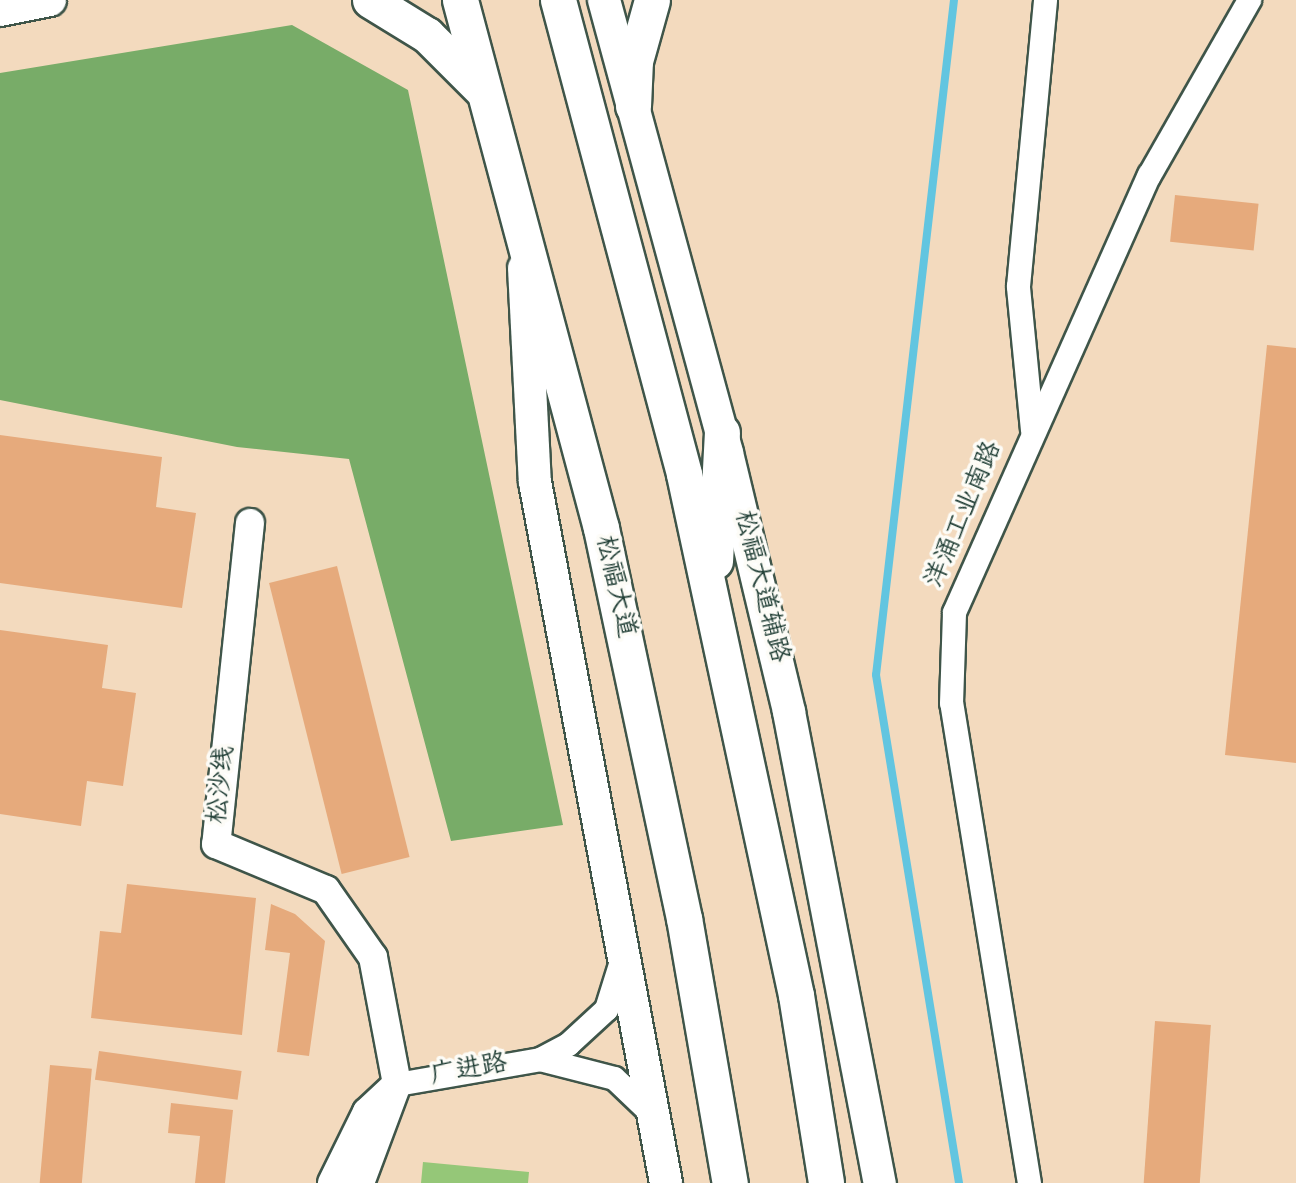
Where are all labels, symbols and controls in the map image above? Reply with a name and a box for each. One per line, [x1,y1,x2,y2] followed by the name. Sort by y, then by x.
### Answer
[920,437,1010,593] street label: 洋涌工业南路
[726,508,794,666] street label: 松福大道辅路
[587,533,641,641] street label: 松福大道
[203,745,243,825] street label: 松沙线
[428,1049,510,1093] street label: 广进路

